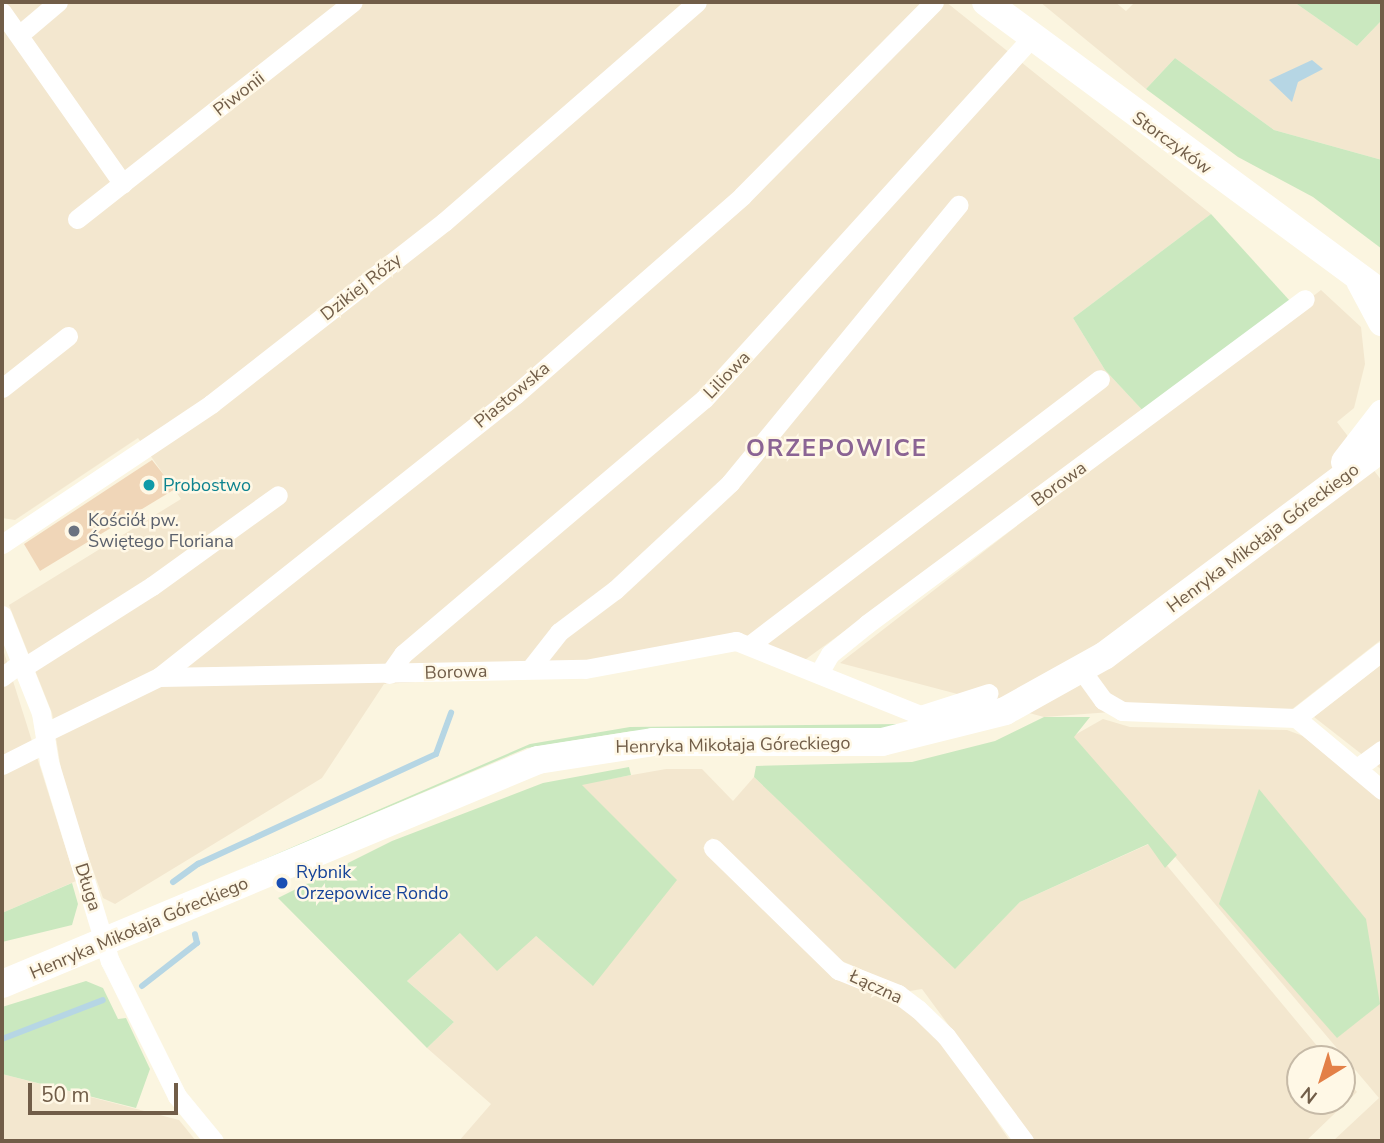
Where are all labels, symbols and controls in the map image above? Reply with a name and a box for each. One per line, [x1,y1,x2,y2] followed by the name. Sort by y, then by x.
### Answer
[209,67,269,121] street label: Piwonii
[1128,107,1216,179] street label: Storczyków
[316,249,406,325] street label: Dzikiej Róży
[699,347,755,403] street label: Liliowa
[470,357,554,433] street label: Piastowska
[747,435,927,463] district label: ORZEPOWICE
[1027,457,1091,511] street label: Borowa
[1163,459,1363,617] street label: Henryka Mikołaja Góreckiego
[163,474,251,496] place label: Probostwo
[141,477,157,493] marker: Probostwo
[88,510,234,552] place label: Kościół pw. Świętego Floriana
[66,523,82,539] marker: Kościół pw. Świętego Floriana
[424,660,488,684] street label: Borowa
[615,732,851,758] street label: Henryka Mikołaja Góreckiego
[70,860,106,914] street label: Długa
[296,862,449,904] place label: Rybnik Orzepowice Rondo
[27,872,251,984] street label: Henryka Mikołaja Góreckiego
[274,875,290,891] marker: Rybnik Orzepowice Rondo
[846,965,906,1009] street label: Łączna
[1286,1045,1356,1115] north arrow
[32,1070,182,1114] scale bar
[1296,1080,1323,1110] text: N
[41,1081,90,1109] text: 50 m

